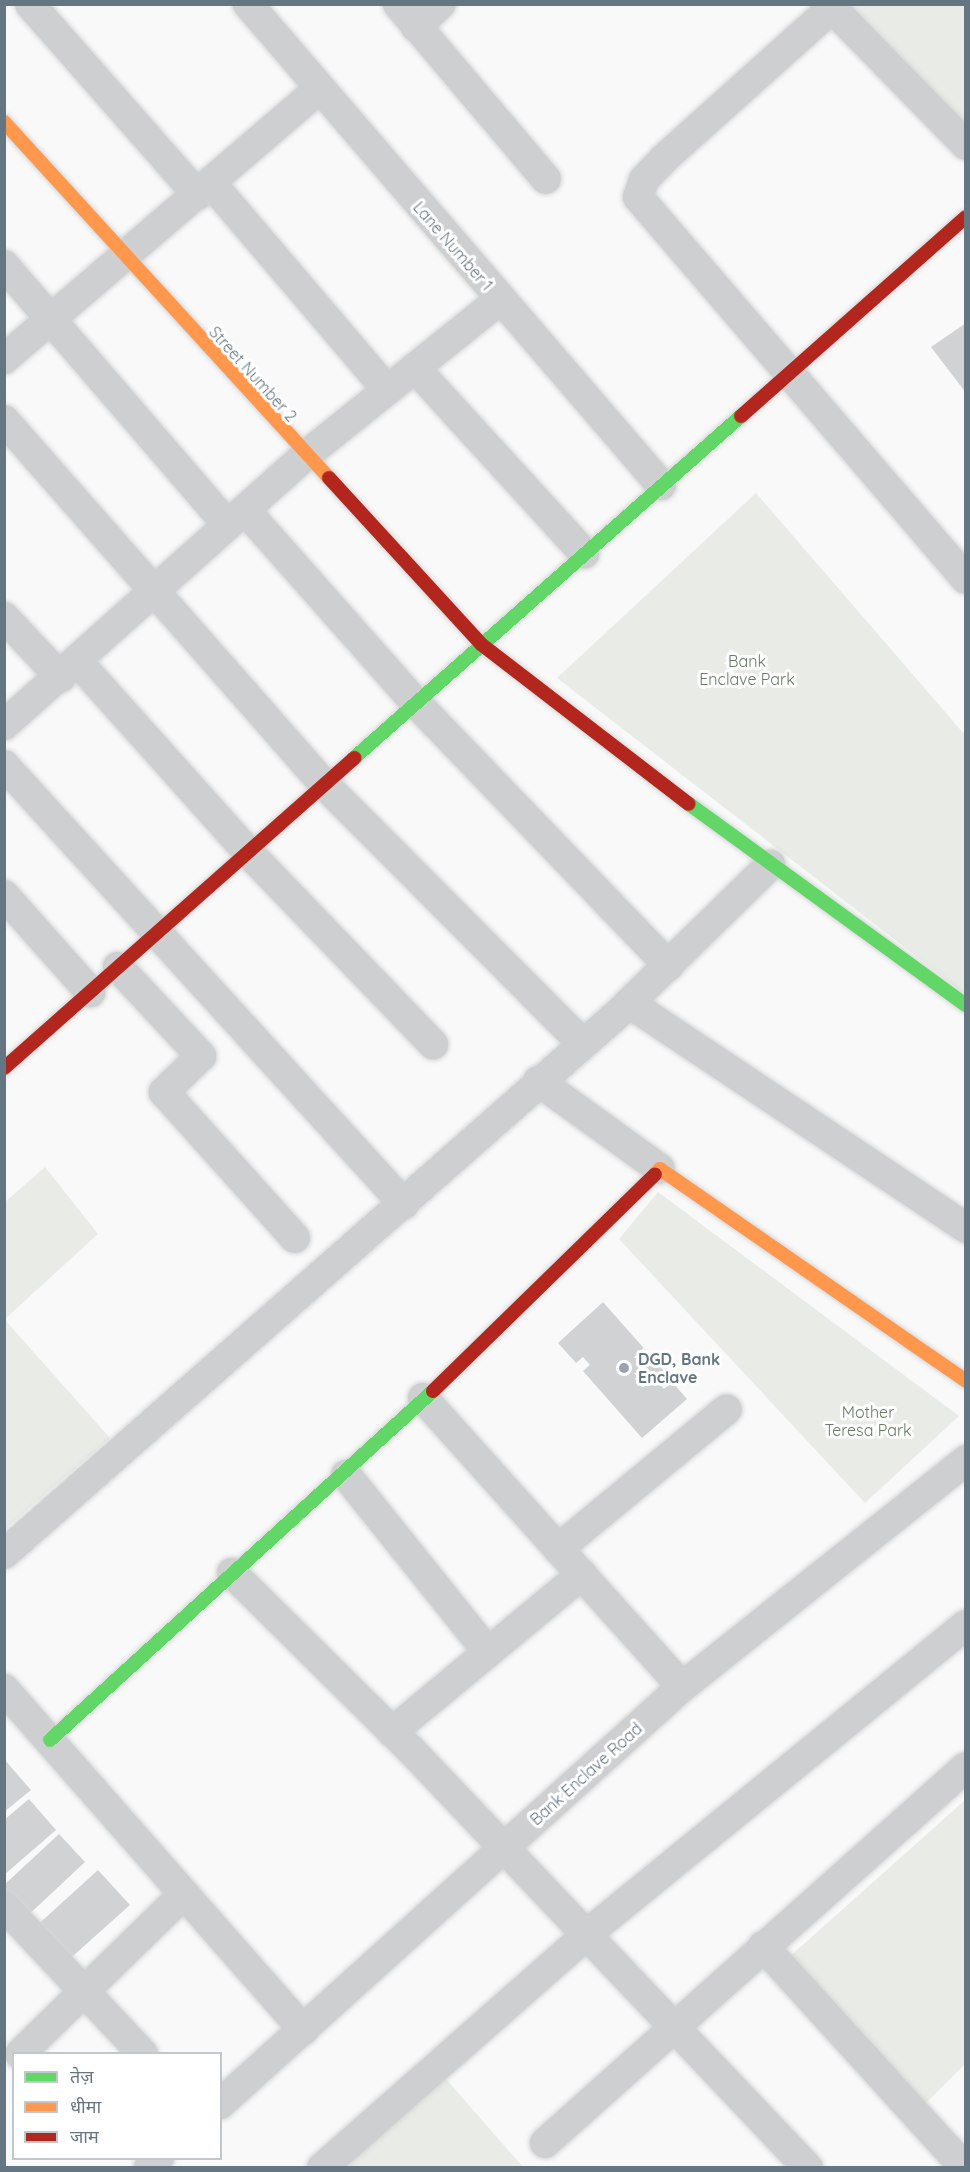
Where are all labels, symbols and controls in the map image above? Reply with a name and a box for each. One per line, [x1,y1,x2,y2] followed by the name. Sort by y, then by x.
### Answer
[409,198,497,294] street label: Lane Number 1
[205,322,301,426] street label: Street Number 2
[699,651,795,689] park label: Bank Enclave Park
[638,1349,720,1387] place label: DGD, Bank Enclave
[615,1359,633,1377] marker: DGD, Bank Enclave
[824,1402,912,1440] park label: Mother Teresa Park
[526,1719,646,1829] street label: Bank Enclave Road
[12,2052,222,2160] legend
[70,2065,94,2088] text: तेज़
[70,2095,101,2118] text: धीमा
[70,2125,99,2148] text: जाम

